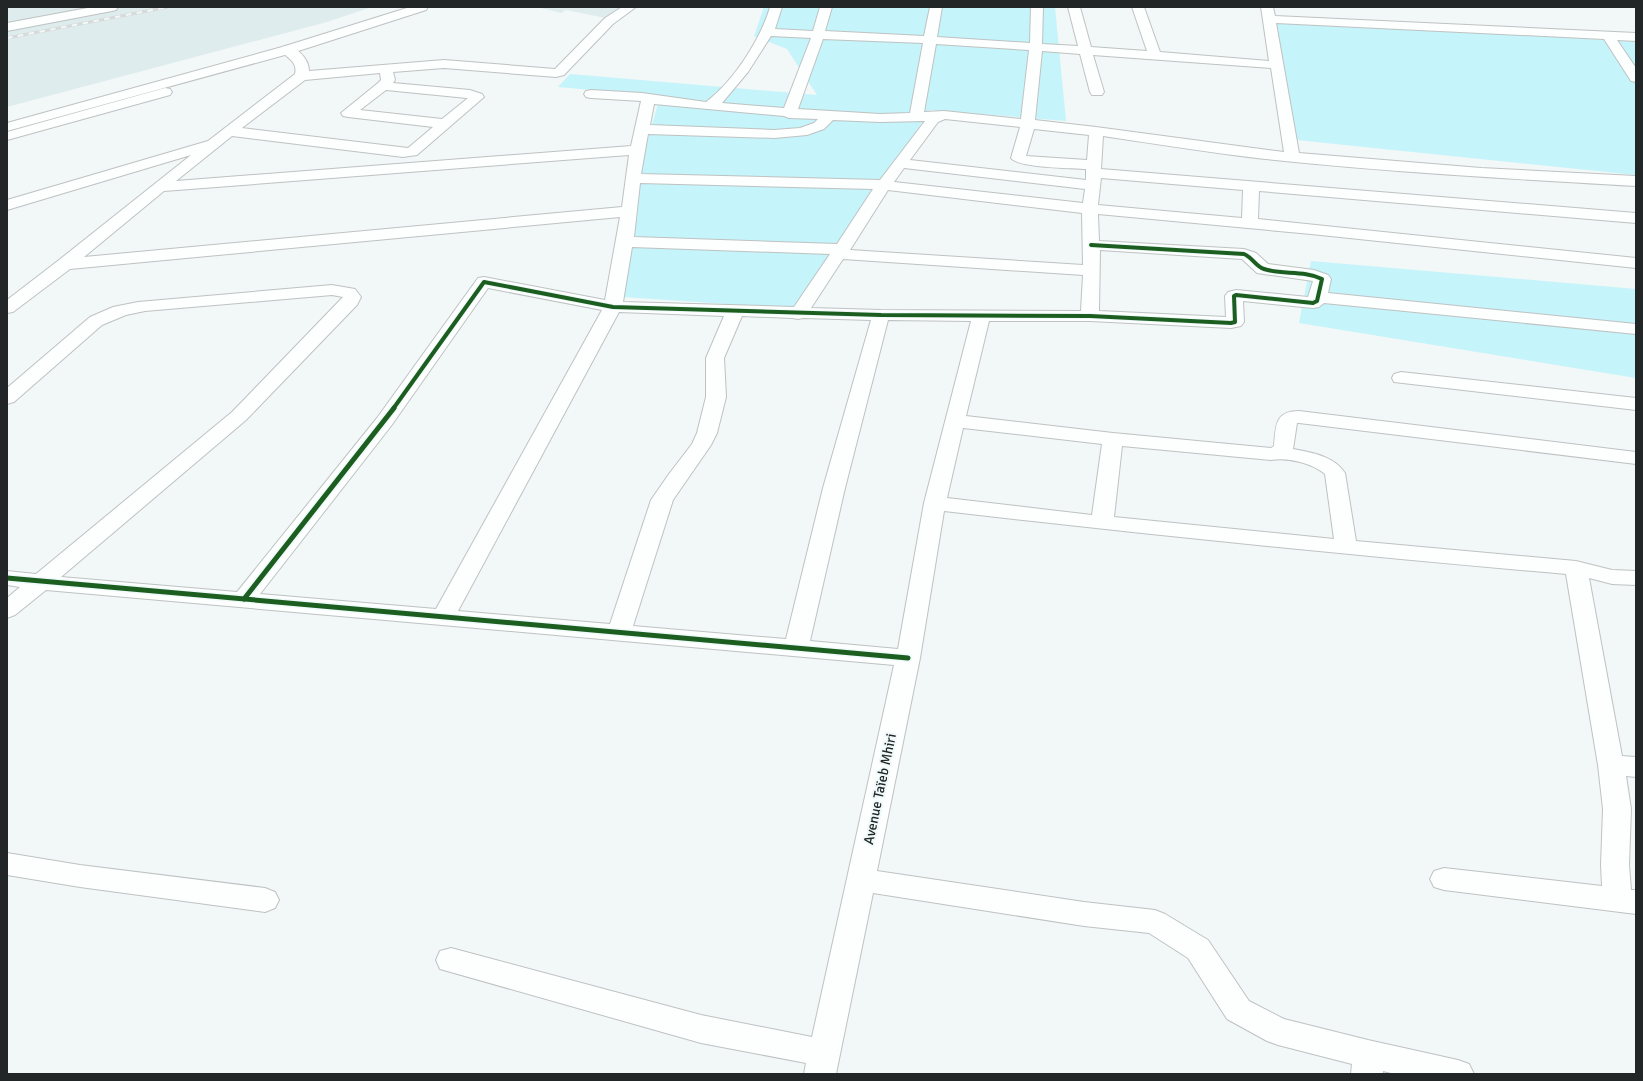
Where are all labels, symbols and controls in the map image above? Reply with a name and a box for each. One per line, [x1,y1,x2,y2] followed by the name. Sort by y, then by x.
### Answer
[860,732,900,846] street label: Avenue Taïeb Mhiri

